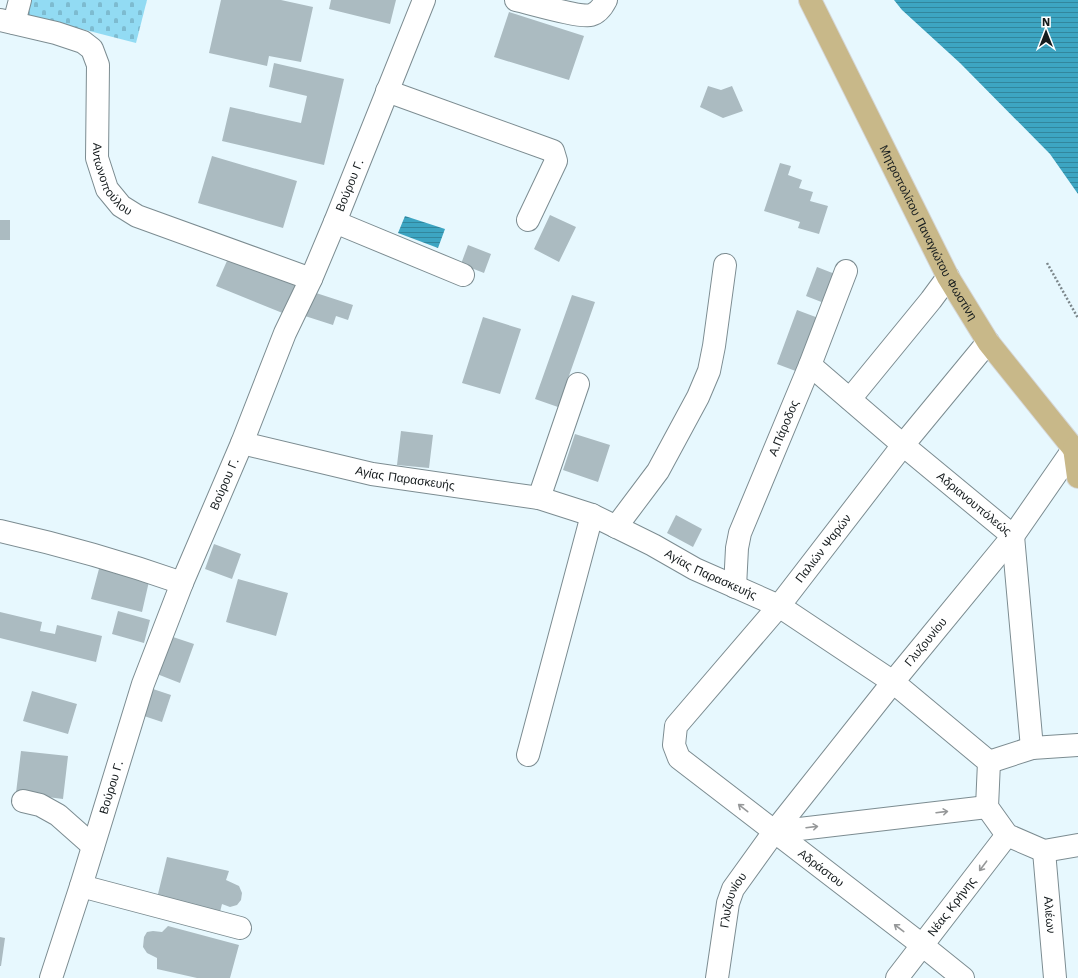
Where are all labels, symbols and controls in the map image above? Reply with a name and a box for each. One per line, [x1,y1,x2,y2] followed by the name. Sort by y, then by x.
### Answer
[1026,12,1066,52] north arrow
[1042,16,1050,29] text: N
[90,143,135,218] street label: Αντωνοπούλου
[876,143,980,323] street label: Μητροπολίτου Παναγιώτου Φωστίνη
[333,157,366,214] street label: Βούρου Γ.
[766,398,802,458] street label: Α.Πάροδος
[207,456,242,512] street label: Βούρου Γ.
[354,463,456,493] street label: Αγίας Παρασκευής
[934,469,1014,539] street label: Αδριανουπόλεώς
[793,512,854,585] street label: Παλιών Ψαρών
[662,546,759,602] street label: Αγίας Παρασκευής
[902,615,950,669] street label: Γλυζουνίου
[96,759,126,816] street label: Βούρου Γ.
[738,804,749,812] one-way arrow
[935,808,948,816] one-way arrow
[805,824,818,831] one-way arrow
[795,846,847,890] street label: Αδράστου
[979,860,987,871] one-way arrow
[717,870,750,929] street label: Γλυζουνίου
[925,874,979,939] street label: Νέας Κρήνης
[1041,896,1058,934] street label: Αλιέων
[894,923,905,932] one-way arrow

